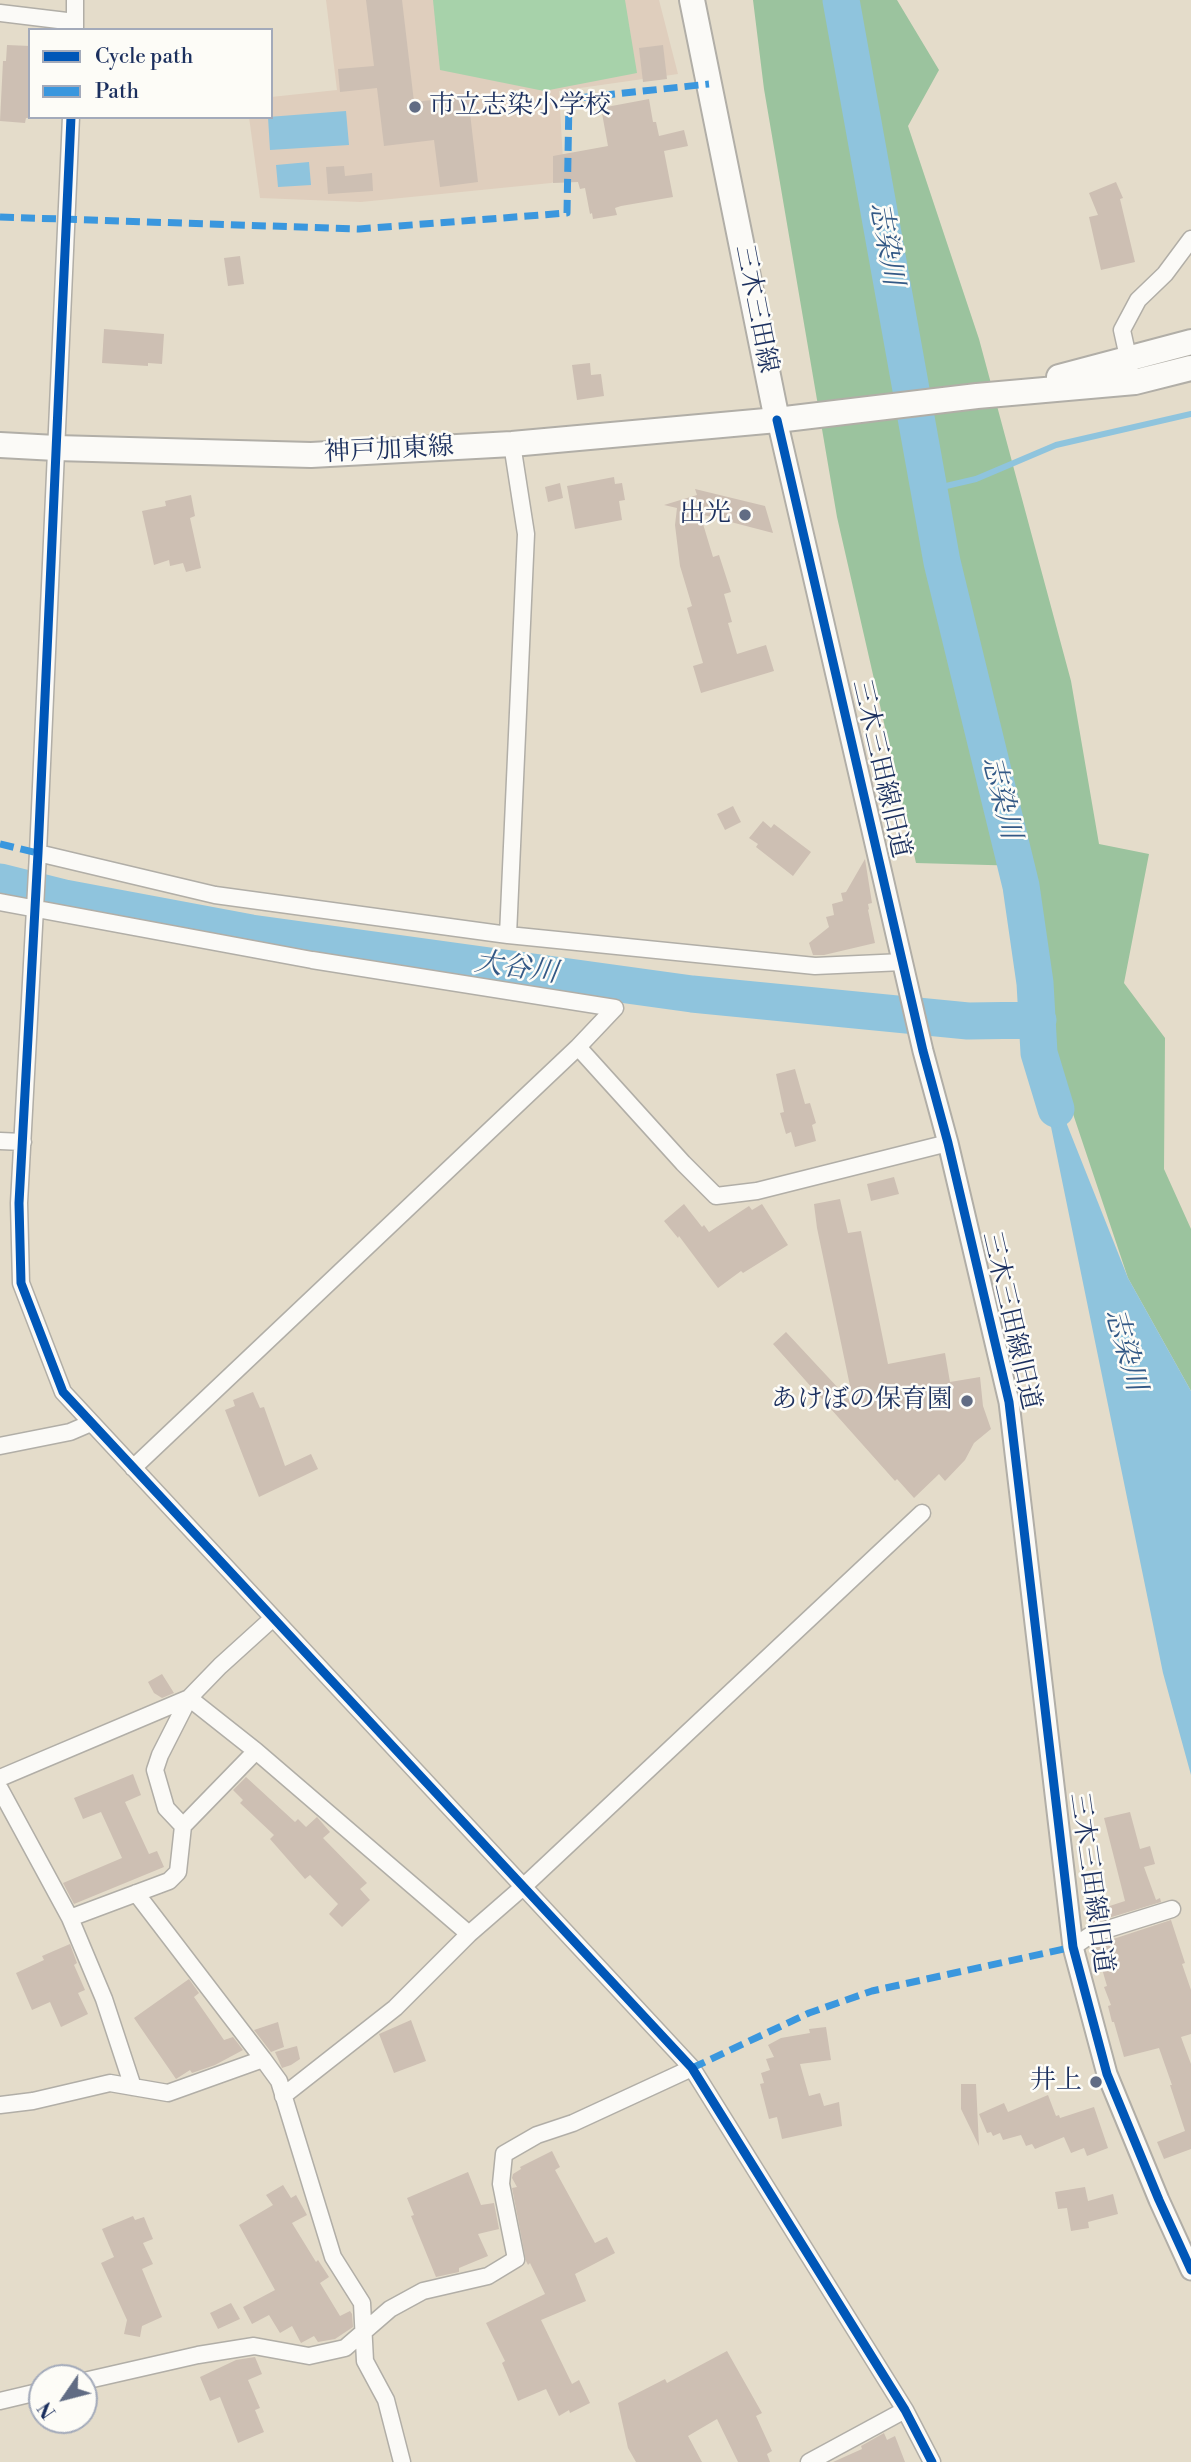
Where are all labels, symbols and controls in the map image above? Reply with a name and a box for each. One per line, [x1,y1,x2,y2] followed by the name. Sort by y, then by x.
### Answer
[28,28,273,119] legend
[95,44,193,70] text: Cycle path
[95,79,139,105] text: Path
[429,91,611,123] place label: 市立志染小学校
[407,99,423,115] marker: 市立志染小学校
[861,200,909,288] water label: 志染川
[727,242,783,376] street label: 三木三田線
[323,432,455,470] street label: 神戸加東線
[679,499,731,531] place label: 出光
[737,507,753,523] marker: 出光
[844,677,916,861] street label: 三木三田線旧道
[974,753,1026,843] water label: 志染川
[472,947,560,991] water label: 大谷川
[974,1229,1046,1413] street label: 三木三田線旧道
[1096,1305,1152,1395] water label: 志染川
[771,1385,953,1417] place label: あけぼの保育園
[959,1393,975,1409] marker: あけぼの保育園
[1062,1791,1118,1975] street label: 三木三田線旧道
[1030,2066,1082,2098] place label: 井上
[1088,2074,1104,2090] marker: 井上
[28,2364,98,2434] north arrow
[33,2397,62,2423] text: N

